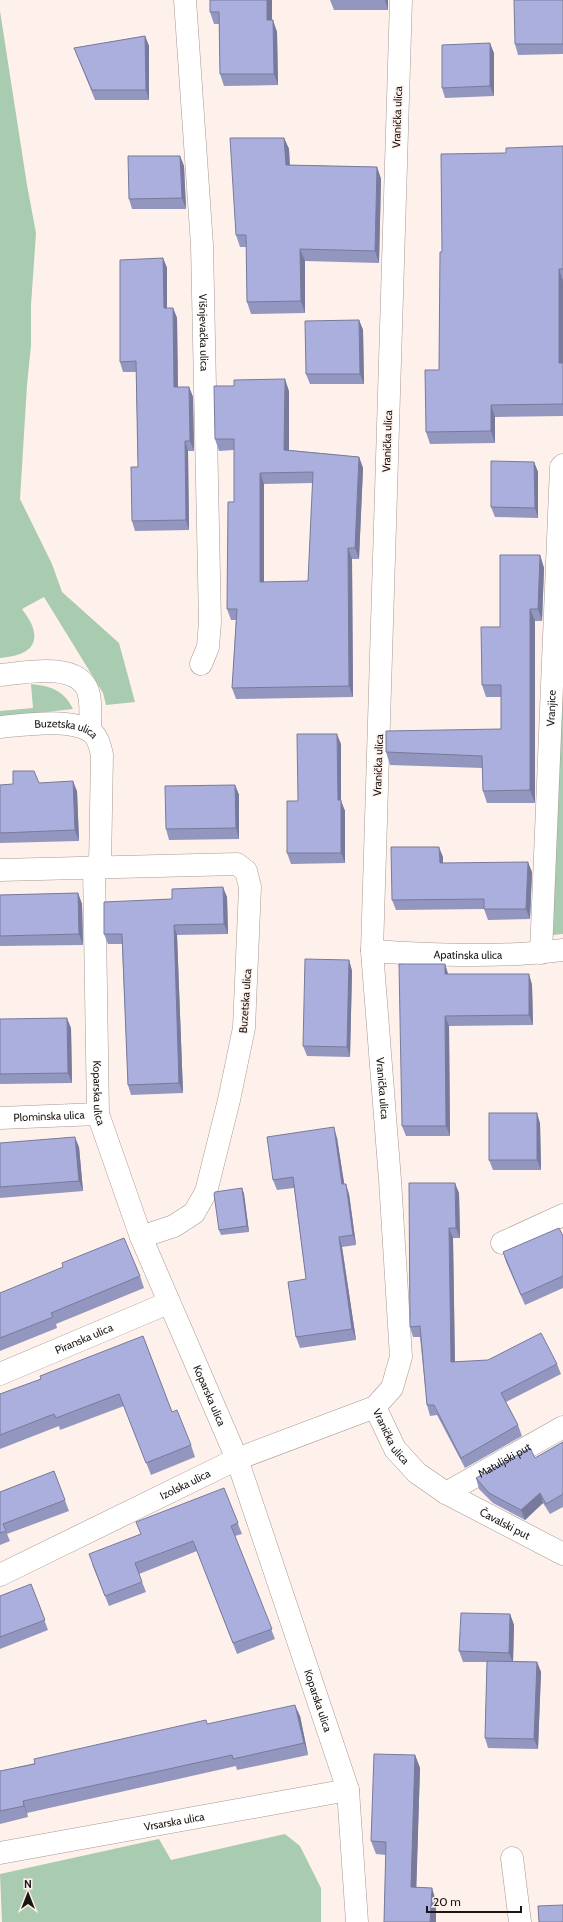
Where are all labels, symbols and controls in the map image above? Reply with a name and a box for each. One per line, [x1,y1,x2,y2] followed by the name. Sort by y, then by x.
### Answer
[389,85,405,148] street label: Vranička ulica
[196,294,212,372] street label: Višnjevačka ulica
[379,409,395,472] street label: Vranička ulica
[543,689,559,727] street label: Vranjice
[34,716,102,742] street label: Buzetska ulica
[370,733,386,796] street label: Vranička ulica
[433,947,503,962] street label: Apatinska ulica
[236,967,254,1034] street label: Buzetska ulica
[373,1057,392,1120] street label: Vranička ulica
[90,1060,109,1128] street label: Koparska ulica
[13,1108,86,1124] street label: Plominska ulica
[53,1320,116,1357] street label: Piranska ulica
[190,1363,229,1429] street label: Koparska ulica
[370,1406,413,1468] street label: Vranička ulica
[475,1439,533,1481] street label: Matuljski put
[157,1466,213,1503] street label: Izolska ulica
[477,1505,533,1543] street label: Čavalski put
[301,1668,335,1734] street label: Koparska ulica
[143,1809,206,1834] street label: Vrsarska ulica
[8,1874,48,1914] north arrow
[24,1877,32,1891] text: N
[427,1888,521,1914] scale bar
[433,1894,461,1909] text: 20 m

